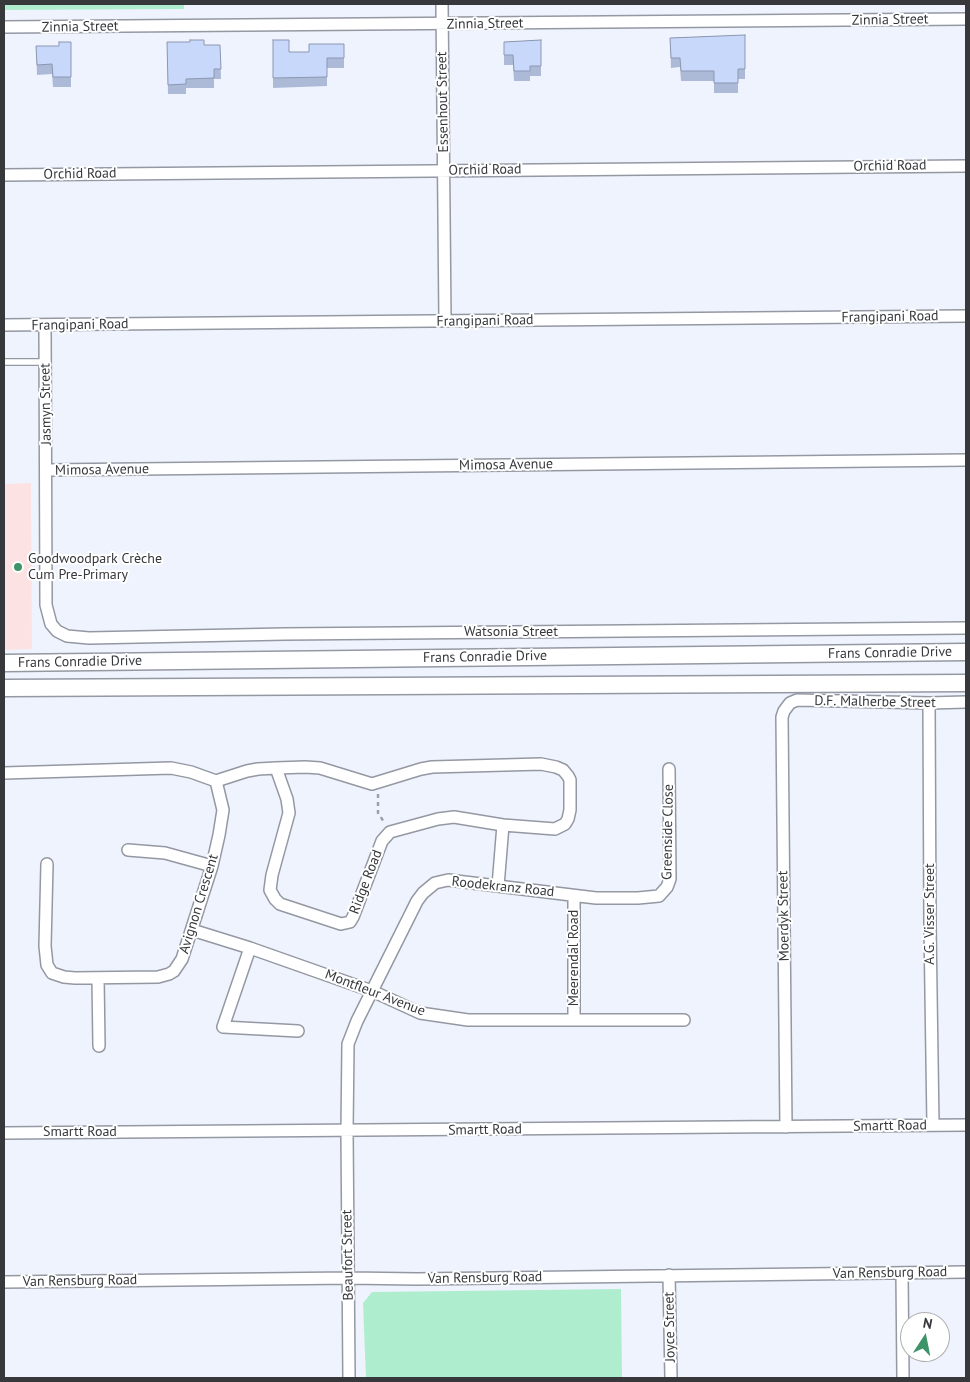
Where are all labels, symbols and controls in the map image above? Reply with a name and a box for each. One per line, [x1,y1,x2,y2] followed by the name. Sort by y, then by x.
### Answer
[851,11,929,29] street label: Zinnia Street
[446,15,524,33] street label: Zinnia Street
[41,18,119,36] street label: Zinnia Street
[434,51,452,153] street label: Essenhout Street
[853,157,927,175] street label: Orchid Road
[448,161,522,179] street label: Orchid Road
[43,165,117,183] street label: Orchid Road
[841,308,939,326] street label: Frangipani Road
[436,312,534,330] street label: Frangipani Road
[31,316,129,334] street label: Frangipani Road
[37,363,55,445] street label: Jasmyn Street
[459,456,553,474] street label: Mimosa Avenue
[55,461,149,479] street label: Mimosa Avenue
[28,551,162,584] place label: Goodwoodpark Crèche Cum Pre-Primary
[12,561,24,573] marker: Goodwoodpark Crèche Cum Pre-Primary
[464,624,558,640] street label: Watsonia Street
[828,644,952,662] street label: Frans Conradie Drive
[423,648,547,666] street label: Frans Conradie Drive
[18,653,142,671] street label: Frans Conradie Drive
[814,693,936,711] street label: D.F. Malherbe Street
[659,784,677,880] street label: Greenside Close
[346,847,386,917] street label: Ridge Road
[176,852,222,956] street label: Avignon Crescent
[922,863,938,965] street label: A.G. Visser Street
[775,871,793,961] street label: Moerdyk Street
[451,873,555,901] street label: Roodekranz Road
[566,910,582,1006] street label: Meerendal Road
[322,966,428,1020] street label: Montfleur Avenue
[853,1117,927,1135] street label: Smartt Road
[448,1121,522,1139] street label: Smartt Road
[43,1124,117,1140] street label: Smartt Road
[339,1209,357,1301] street label: Beaufort Street
[833,1264,947,1282] street label: Van Rensburg Road
[428,1269,542,1287] street label: Van Rensburg Road
[23,1272,137,1290] street label: Van Rensburg Road
[661,1292,679,1362] street label: Joyce Street
[900,1312,950,1362] north arrow
[921,1314,934,1333] text: N

